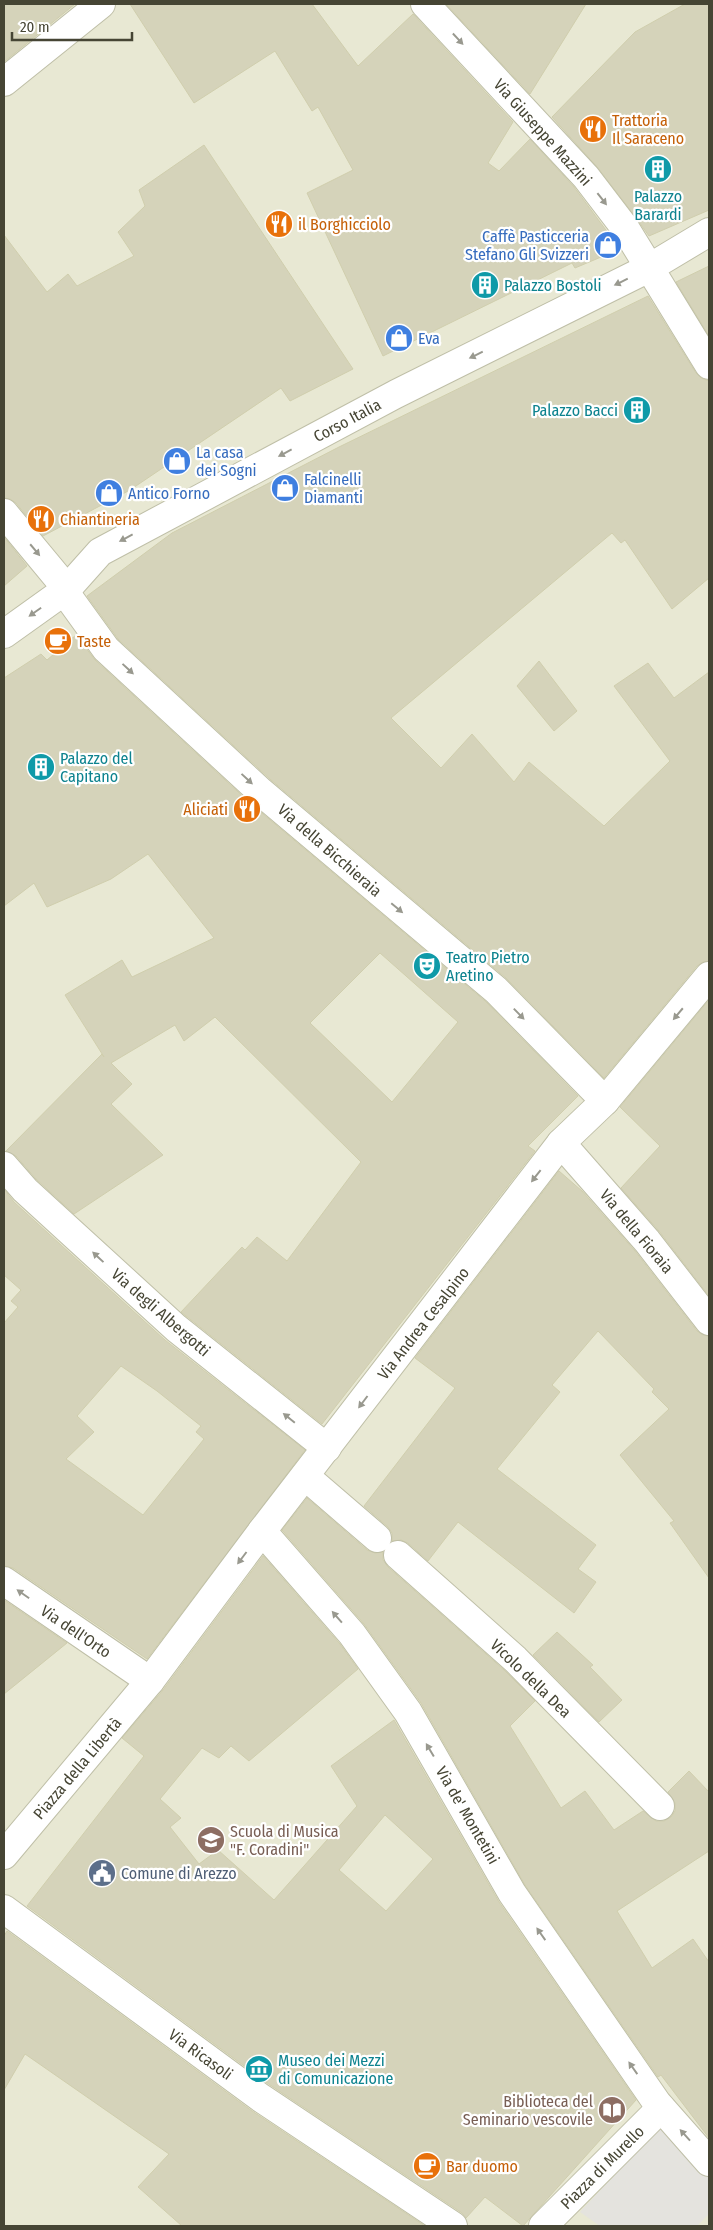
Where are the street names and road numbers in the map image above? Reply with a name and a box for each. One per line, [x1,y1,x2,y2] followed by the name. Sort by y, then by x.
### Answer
[490,75,596,190] street label: Via Giuseppe Mazzini
[310,395,384,446] street label: Corso Italia
[274,800,386,901] street label: Via della Bicchieraia
[596,1185,677,1277] street label: Via della Fioraia
[374,1263,473,1383] street label: Via Andrea Cesalpino
[108,1264,214,1360] street label: Via degli Albergotti
[37,1601,115,1662] street label: Via dell'Orto
[486,1635,575,1722] street label: Vicolo della Dea
[29,1714,126,1823] street label: Piazza della Libertà
[432,1763,503,1868] street label: Via de' Montetini
[165,2025,236,2084] street label: Via Ricasoli
[557,2122,648,2213] street label: Piazza di Murello

